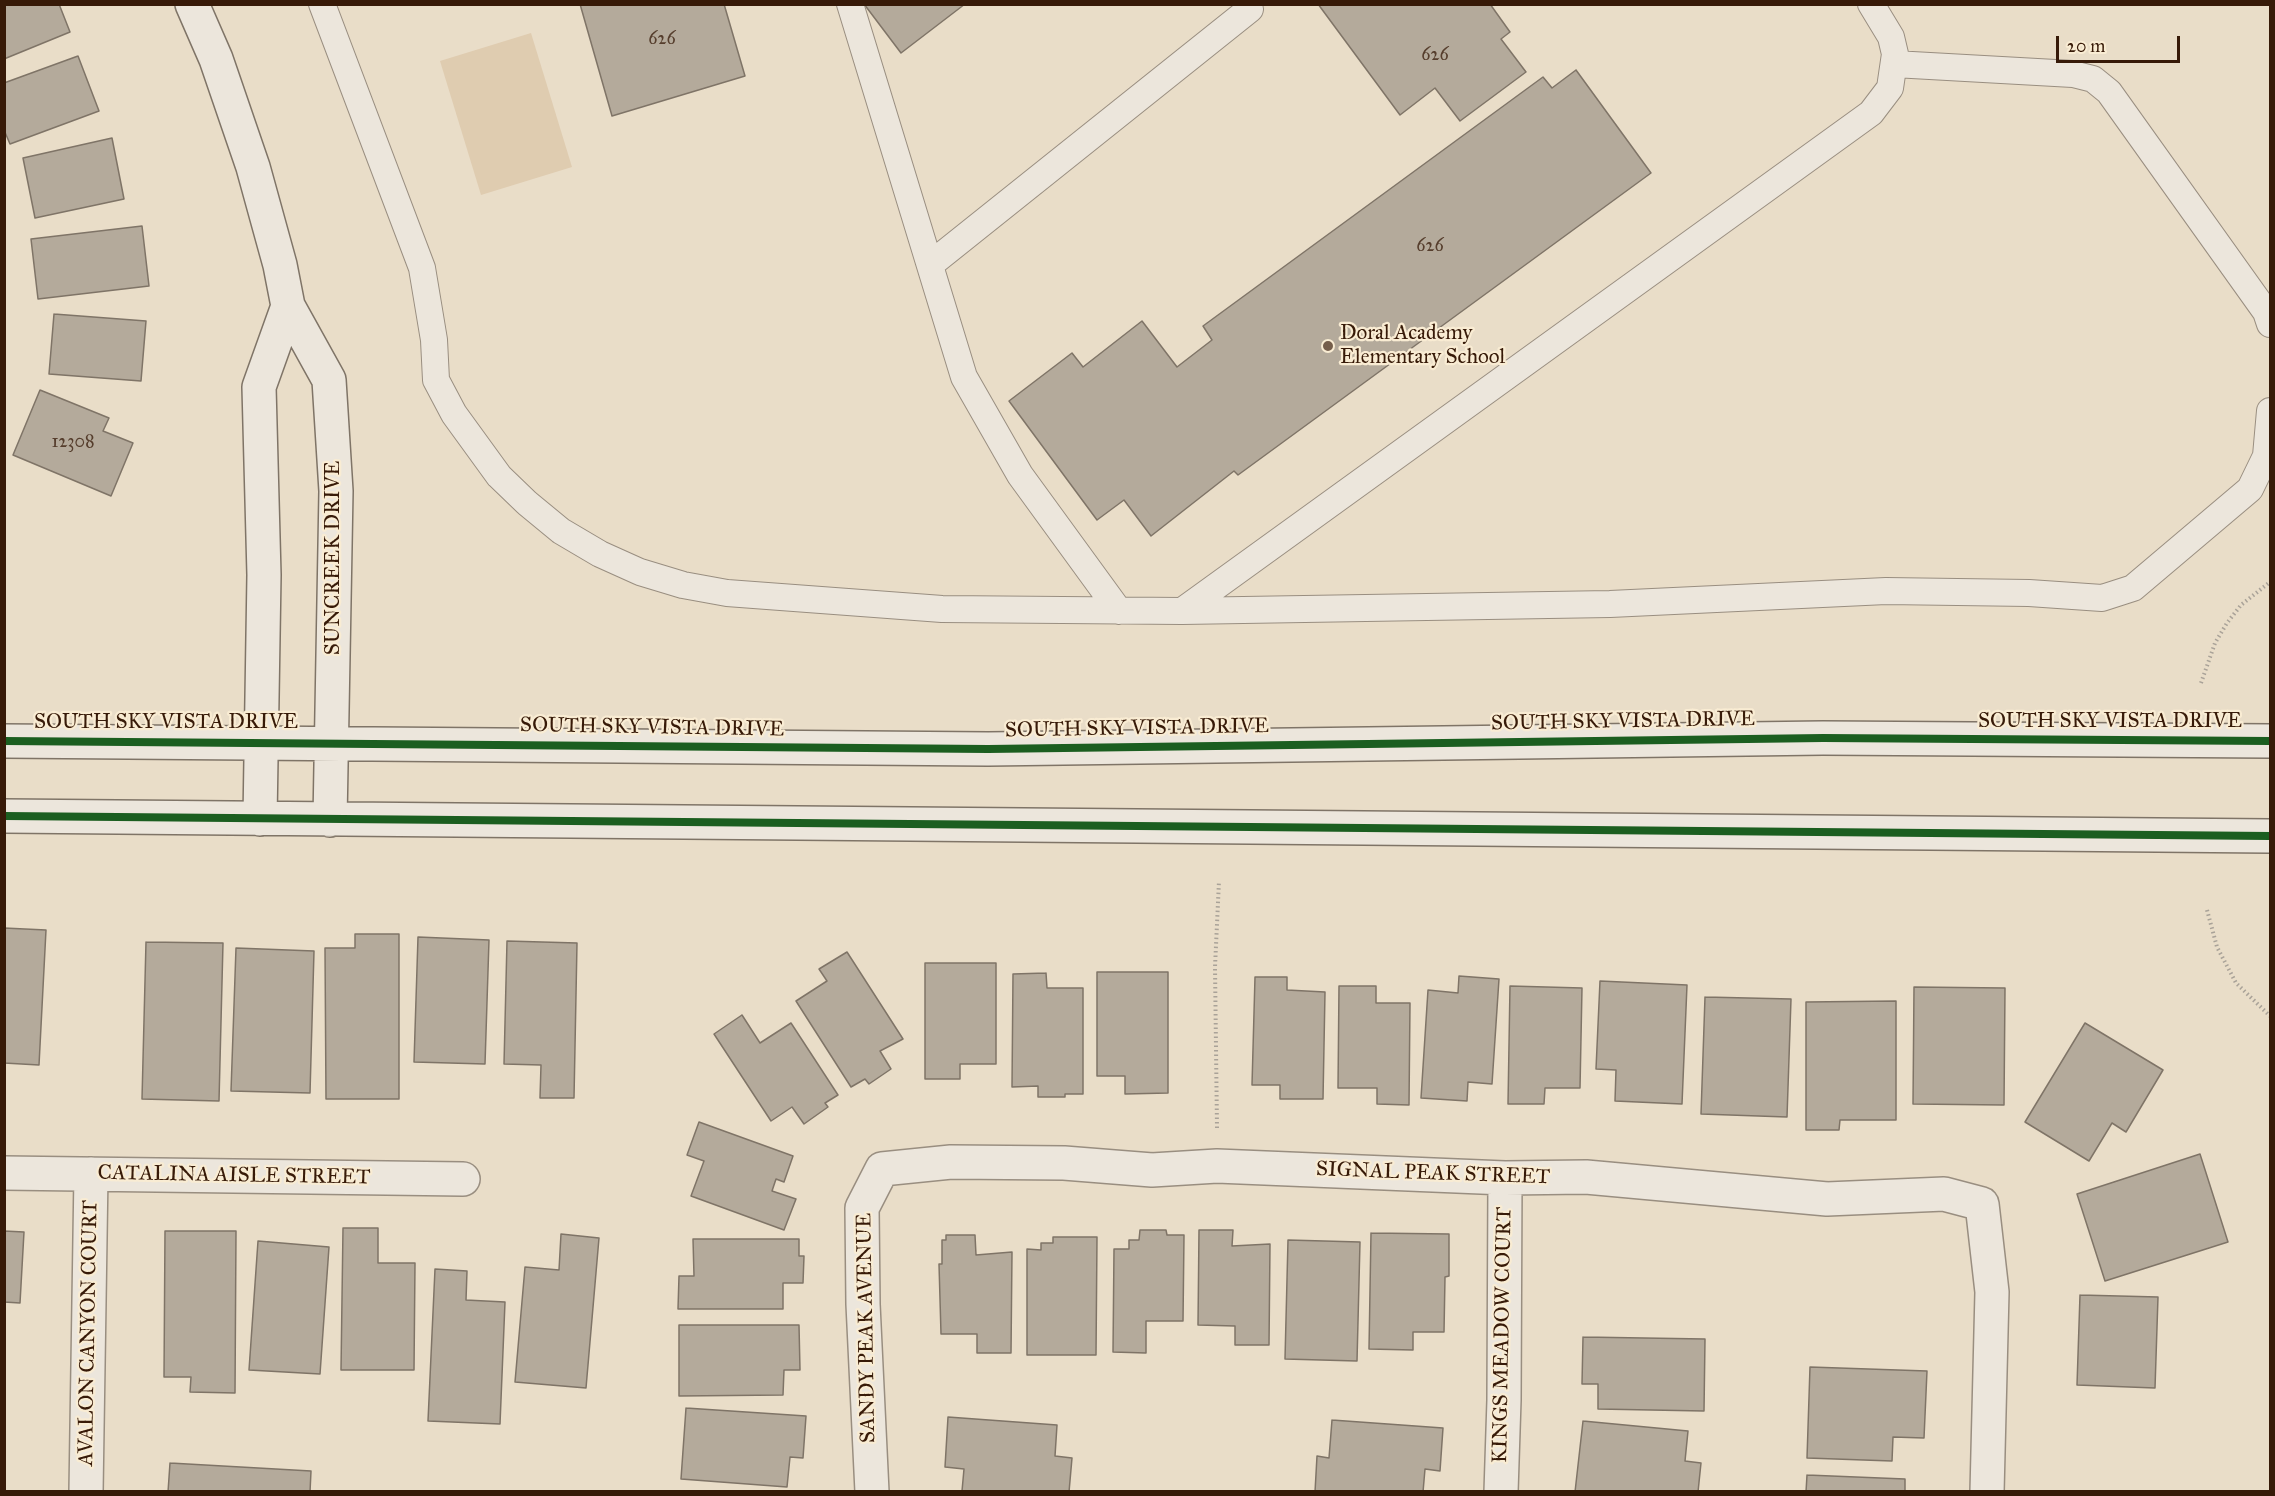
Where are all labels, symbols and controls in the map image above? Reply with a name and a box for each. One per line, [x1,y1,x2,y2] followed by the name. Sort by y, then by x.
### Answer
[2059,24,2184,62] scale bar
[648,29,676,51] house number: 626
[2067,35,2105,57] text: 20 m
[1421,45,1449,67] house number: 626
[1416,236,1444,258] house number: 626
[1340,321,1505,371] place label: Doral Academy Elementary School
[1321,339,1335,353] marker: Doral Academy Elementary School
[51,432,95,454] house number: 12308
[321,461,347,655] street label: SUNCREEK DRIVE
[1491,707,1755,737] street label: SOUTH SKY VISTA DRIVE
[1978,709,2242,735] street label: SOUTH SKY VISTA DRIVE
[34,710,298,736] street label: SOUTH SKY VISTA DRIVE
[520,713,784,743] street label: SOUTH SKY VISTA DRIVE
[1005,714,1269,744] street label: SOUTH SKY VISTA DRIVE
[1315,1157,1551,1191] street label: SIGNAL PEAK STREET
[97,1161,371,1191] street label: CATALINA AISLE STREET
[74,1200,104,1466] street label: AVALON CANYON COURT
[1488,1207,1518,1463] street label: KINGS MEADOW COURT
[852,1213,882,1443] street label: SANDY PEAK AVENUE

